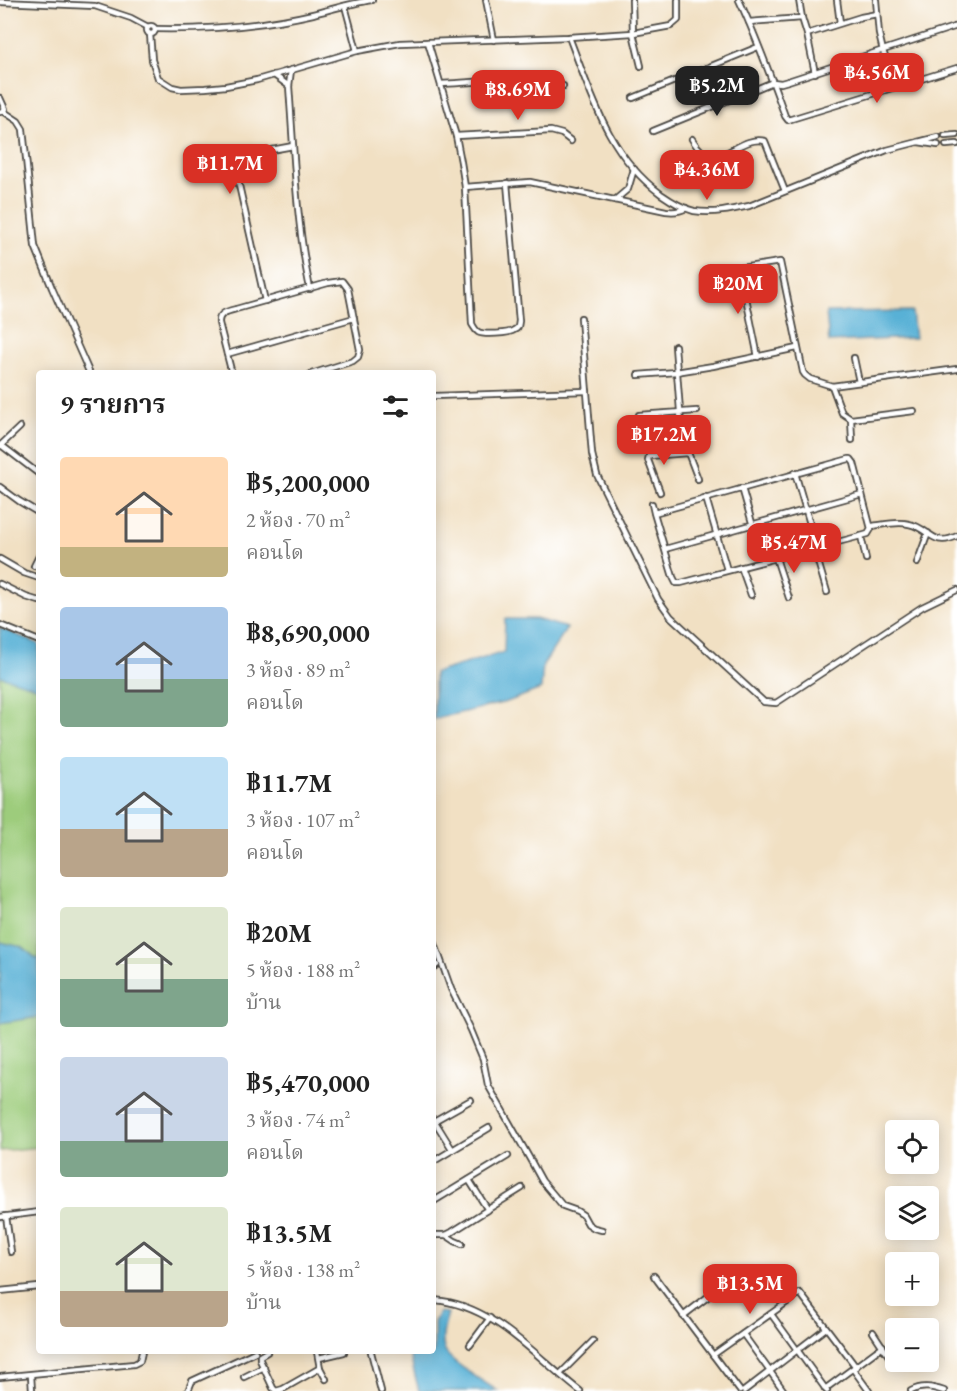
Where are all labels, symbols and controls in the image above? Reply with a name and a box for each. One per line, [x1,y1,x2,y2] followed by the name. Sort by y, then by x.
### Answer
[828,53,926,104] pin: ฿4.56M
[844,59,910,85] text: ฿4.56M
[675,66,759,117] pin: ฿5.2M
[469,70,567,121] pin: ฿8.69M
[689,72,745,98] text: ฿5.2M
[485,76,551,102] text: ฿8.69M
[181,144,279,195] pin: ฿11.7M
[197,150,263,176] text: ฿11.7M
[658,150,756,201] pin: ฿4.36M
[674,156,740,182] text: ฿4.36M
[702,264,774,315] pin: ฿20M
[713,270,763,296] text: ฿20M
[60,387,166,421] text: 9 รายการ
[379,390,412,423] icon: filters
[615,415,713,466] pin: ฿17.2M
[631,421,697,447] text: ฿17.2M
[246,466,370,500] text: ฿5,200,000
[108,481,180,553] icon: home
[246,507,351,533] text: 2 ห้อง · 70 m²
[745,523,843,574] pin: ฿5.47M
[761,529,827,555] text: ฿5.47M
[246,539,304,565] text: คอนโด
[246,616,370,650] text: ฿8,690,000
[108,631,180,703] icon: home
[246,657,351,683] text: 3 ห้อง · 89 m²
[246,689,304,715] text: คอนโด
[246,766,332,800] text: ฿11.7M
[108,781,180,853] icon: home
[246,807,360,833] text: 3 ห้อง · 107 m²
[246,839,304,865] text: คอนโด
[246,916,312,950] text: ฿20M
[108,931,180,1003] icon: home
[246,957,360,983] text: 5 ห้อง · 188 m²
[246,989,282,1015] text: บ้าน
[246,1066,370,1100] text: ฿5,470,000
[108,1081,180,1153] icon: home
[246,1107,351,1133] text: 3 ห้อง · 74 m²
[885,1120,939,1372] map controls
[885,1120,939,1174] button: locate
[246,1139,304,1165] text: คอนโด
[885,1186,939,1240] button: layers
[246,1216,332,1250] text: ฿13.5M
[108,1231,180,1303] icon: home
[885,1252,939,1306] button: +
[246,1257,360,1283] text: 5 ห้อง · 138 m²
[701,1264,799,1315] pin: ฿13.5M
[717,1270,783,1296] text: ฿13.5M
[246,1289,282,1315] text: บ้าน
[885,1318,939,1372] button: −

